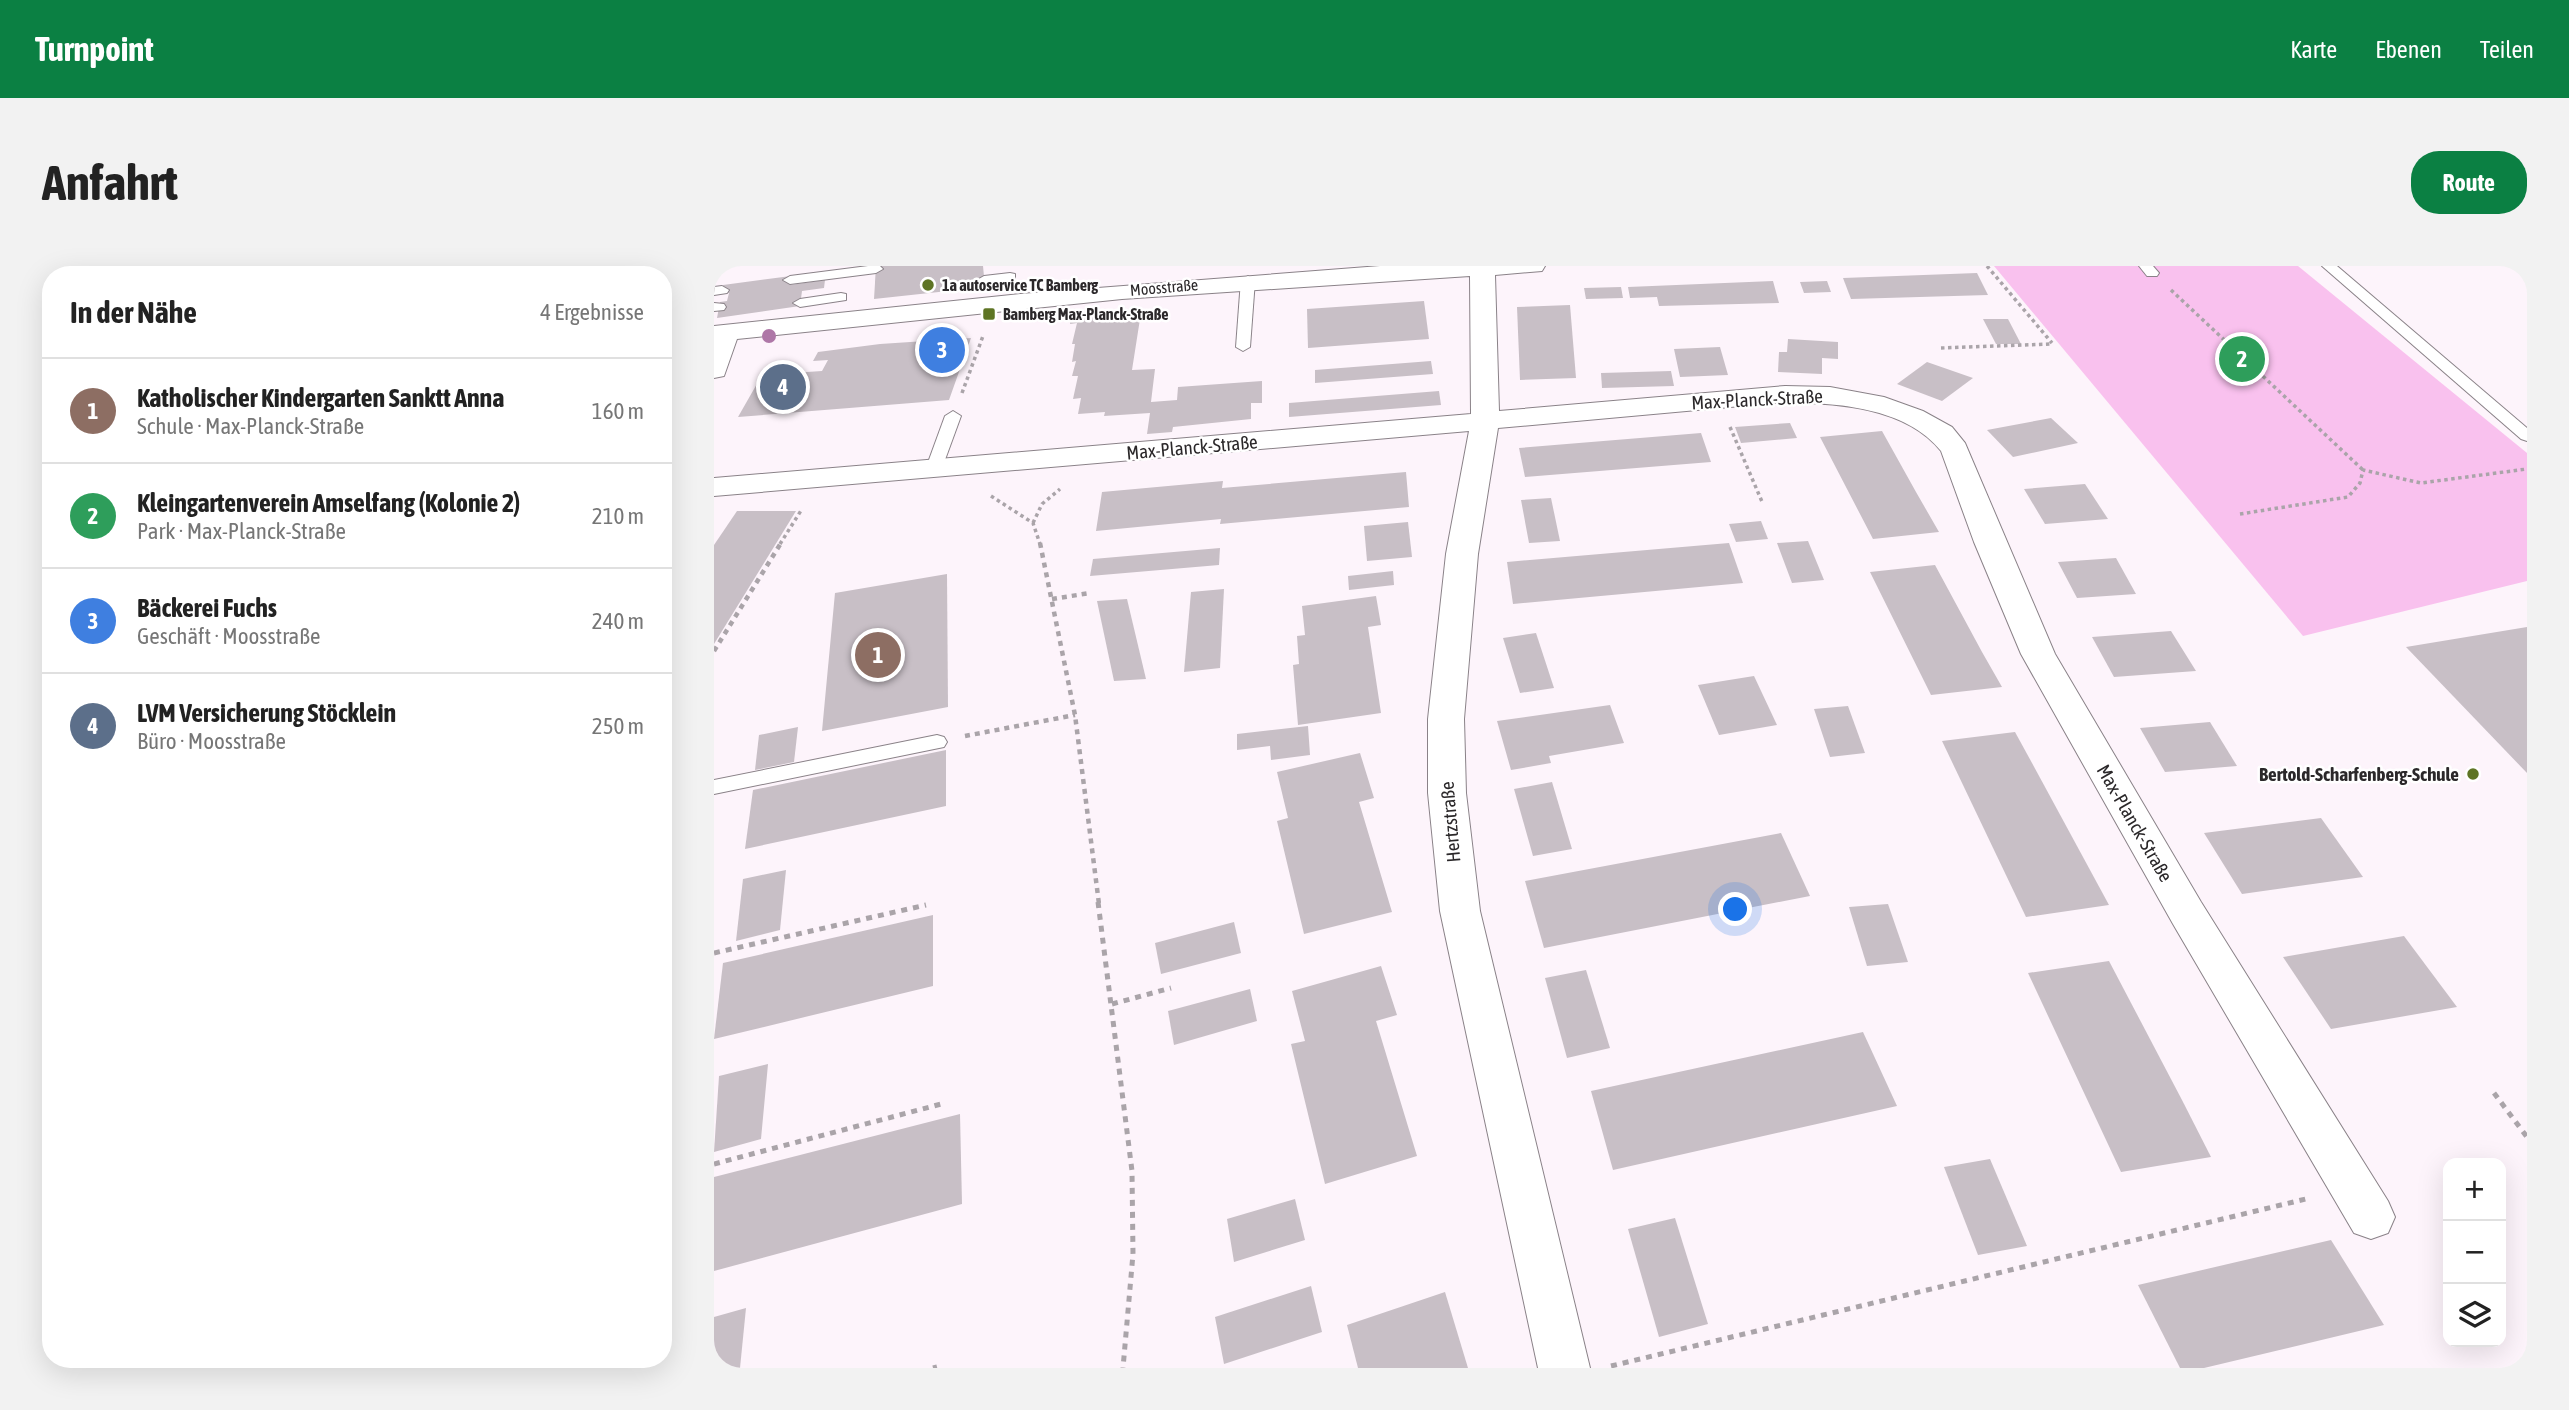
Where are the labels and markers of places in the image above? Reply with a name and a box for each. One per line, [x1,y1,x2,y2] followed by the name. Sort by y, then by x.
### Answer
[942,276,1098,294] place label: 1a autoservice TC Bamberg
[920,277,936,293] marker: 1a autoservice TC Bamberg
[1003,305,1169,323] place label: Bamberg Max-Planck-Straße
[981,306,997,322] marker: Bamberg Max-Planck-Straße
[919,324,965,376] pin: 3
[2219,333,2265,385] pin: 2
[760,361,806,413] pin: 4
[855,629,901,681] pin: 1
[2259,763,2459,785] place label: Bertold-Scharfenberg-Schule
[2465,766,2481,782] marker: Bertold-Scharfenberg-Schule

